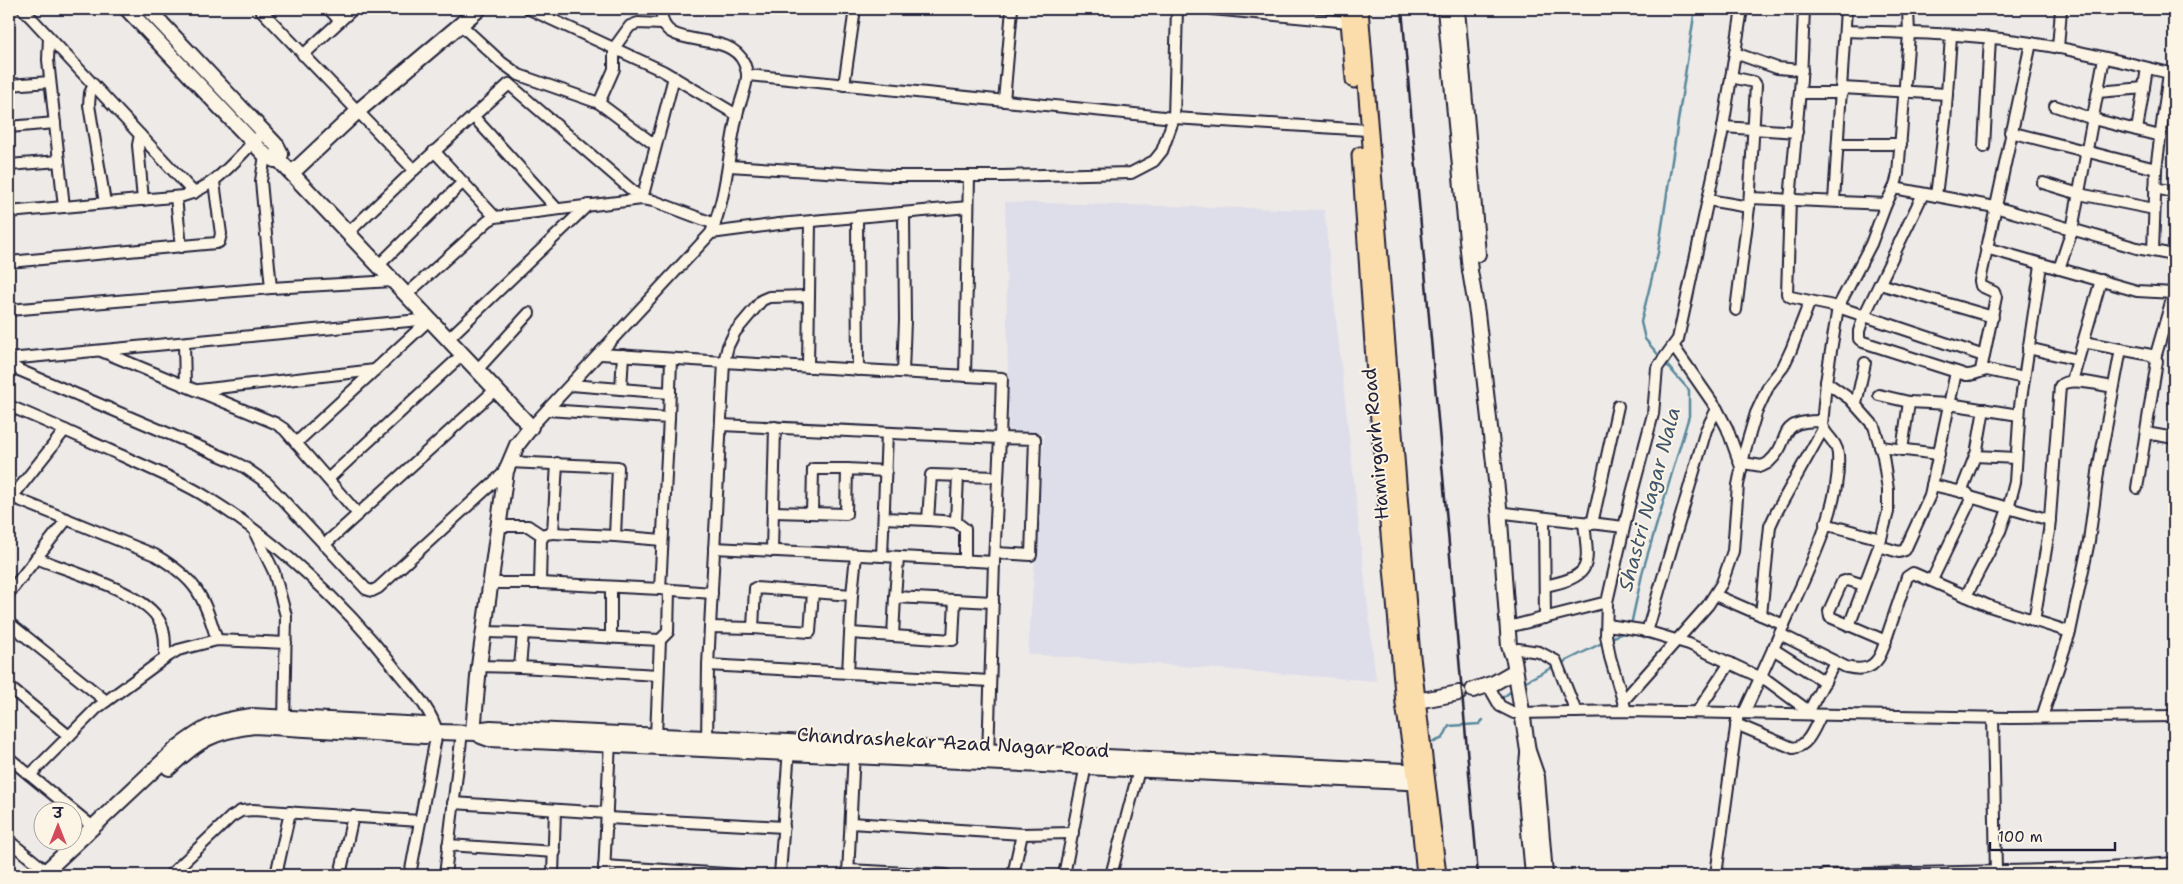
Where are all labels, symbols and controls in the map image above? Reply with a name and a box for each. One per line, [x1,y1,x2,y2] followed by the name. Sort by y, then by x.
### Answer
[1356,367,1395,521] street label: Hamirgarh Road
[1612,404,1686,594] water label: Shastri Nagar Nala
[796,722,1110,763] street label: Chandrashekar Azad Nagar Road
[32,802,82,852] north arrow
[51,804,64,822] text: उ
[1990,819,2116,851] scale bar
[1998,827,2043,847] text: 100 m

